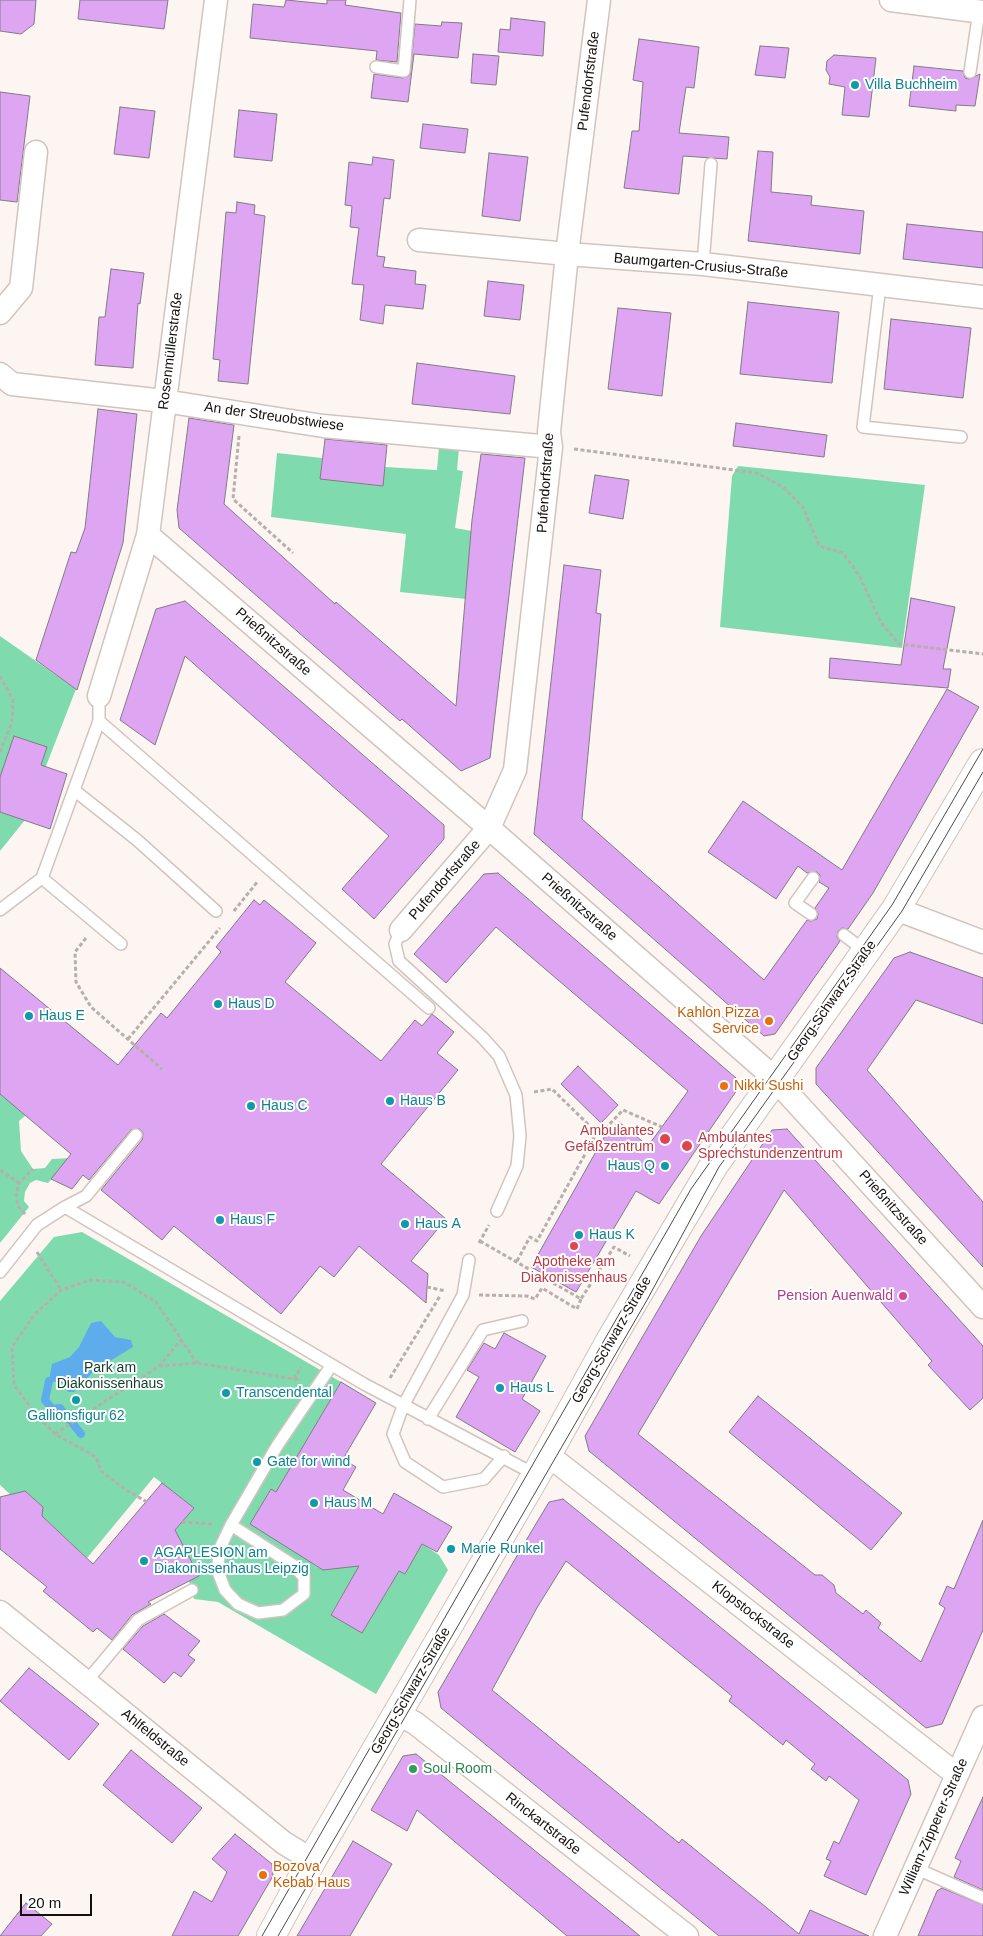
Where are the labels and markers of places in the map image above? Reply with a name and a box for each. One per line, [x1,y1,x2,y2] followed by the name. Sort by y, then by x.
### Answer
[865,77,957,93] place label: Villa Buchheim
[849,79,861,91] marker: Villa Buchheim
[228,996,275,1012] place label: Haus D
[212,998,224,1010] marker: Haus D
[677,1005,759,1038] place label: Kahlon Pizza Service
[39,1008,85,1024] place label: Haus E
[23,1010,35,1022] marker: Haus E
[763,1015,775,1027] marker: Kahlon Pizza Service
[734,1078,803,1094] place label: Nikki Sushi
[718,1080,730,1092] marker: Nikki Sushi
[400,1093,446,1109] place label: Haus B
[384,1095,396,1107] marker: Haus B
[261,1098,308,1114] place label: Haus C
[245,1100,257,1112] marker: Haus C
[565,1123,654,1156] place label: Ambulantes Gefäßzentrum
[698,1130,843,1162] place label: Ambulantes Sprechstundenzentrum
[658,1132,672,1146] marker: Ambulantes Gefäßzentrum
[680,1139,694,1153] marker: Ambulantes Sprechstundenzentrum
[608,1158,655,1174] place label: Haus Q
[659,1160,671,1172] marker: Haus Q
[230,1212,275,1228] place label: Haus F
[214,1214,226,1226] marker: Haus F
[415,1216,461,1232] place label: Haus A
[399,1218,411,1230] marker: Haus A
[589,1227,635,1243] place label: Haus K
[573,1229,585,1241] marker: Haus K
[568,1240,580,1252] marker: Apotheke am Diakonissenhaus
[521,1254,627,1286] place label: Apotheke am Diakonissenhaus
[777,1288,893,1304] place label: Pension Auenwald
[897,1290,909,1302] marker: Pension Auenwald
[510,1380,554,1396] place label: Haus L
[494,1382,506,1394] marker: Haus L
[236,1385,332,1401] place label: Transcendental
[220,1387,232,1399] marker: Transcendental
[70,1394,82,1406] marker: Gallionsfigur 62
[27,1408,125,1424] place label: Gallionsfigur 62
[267,1454,350,1470] place label: Gate for wind
[251,1456,263,1468] marker: Gate for wind
[324,1495,372,1511] place label: Haus M
[308,1497,320,1509] marker: Haus M
[461,1541,543,1557] place label: Marie Runkel
[445,1543,457,1555] marker: Marie Runkel
[154,1545,309,1578] place label: AGAPLESION am Diakonissenhaus Leipzig
[138,1555,150,1567] marker: AGAPLESION am Diakonissenhaus Leipzig
[423,1761,492,1777] place label: Soul Room
[407,1763,419,1775] marker: Soul Room
[273,1859,350,1891] place label: Bozova Kebab Haus
[257,1869,269,1881] marker: Bozova Kebab Haus

